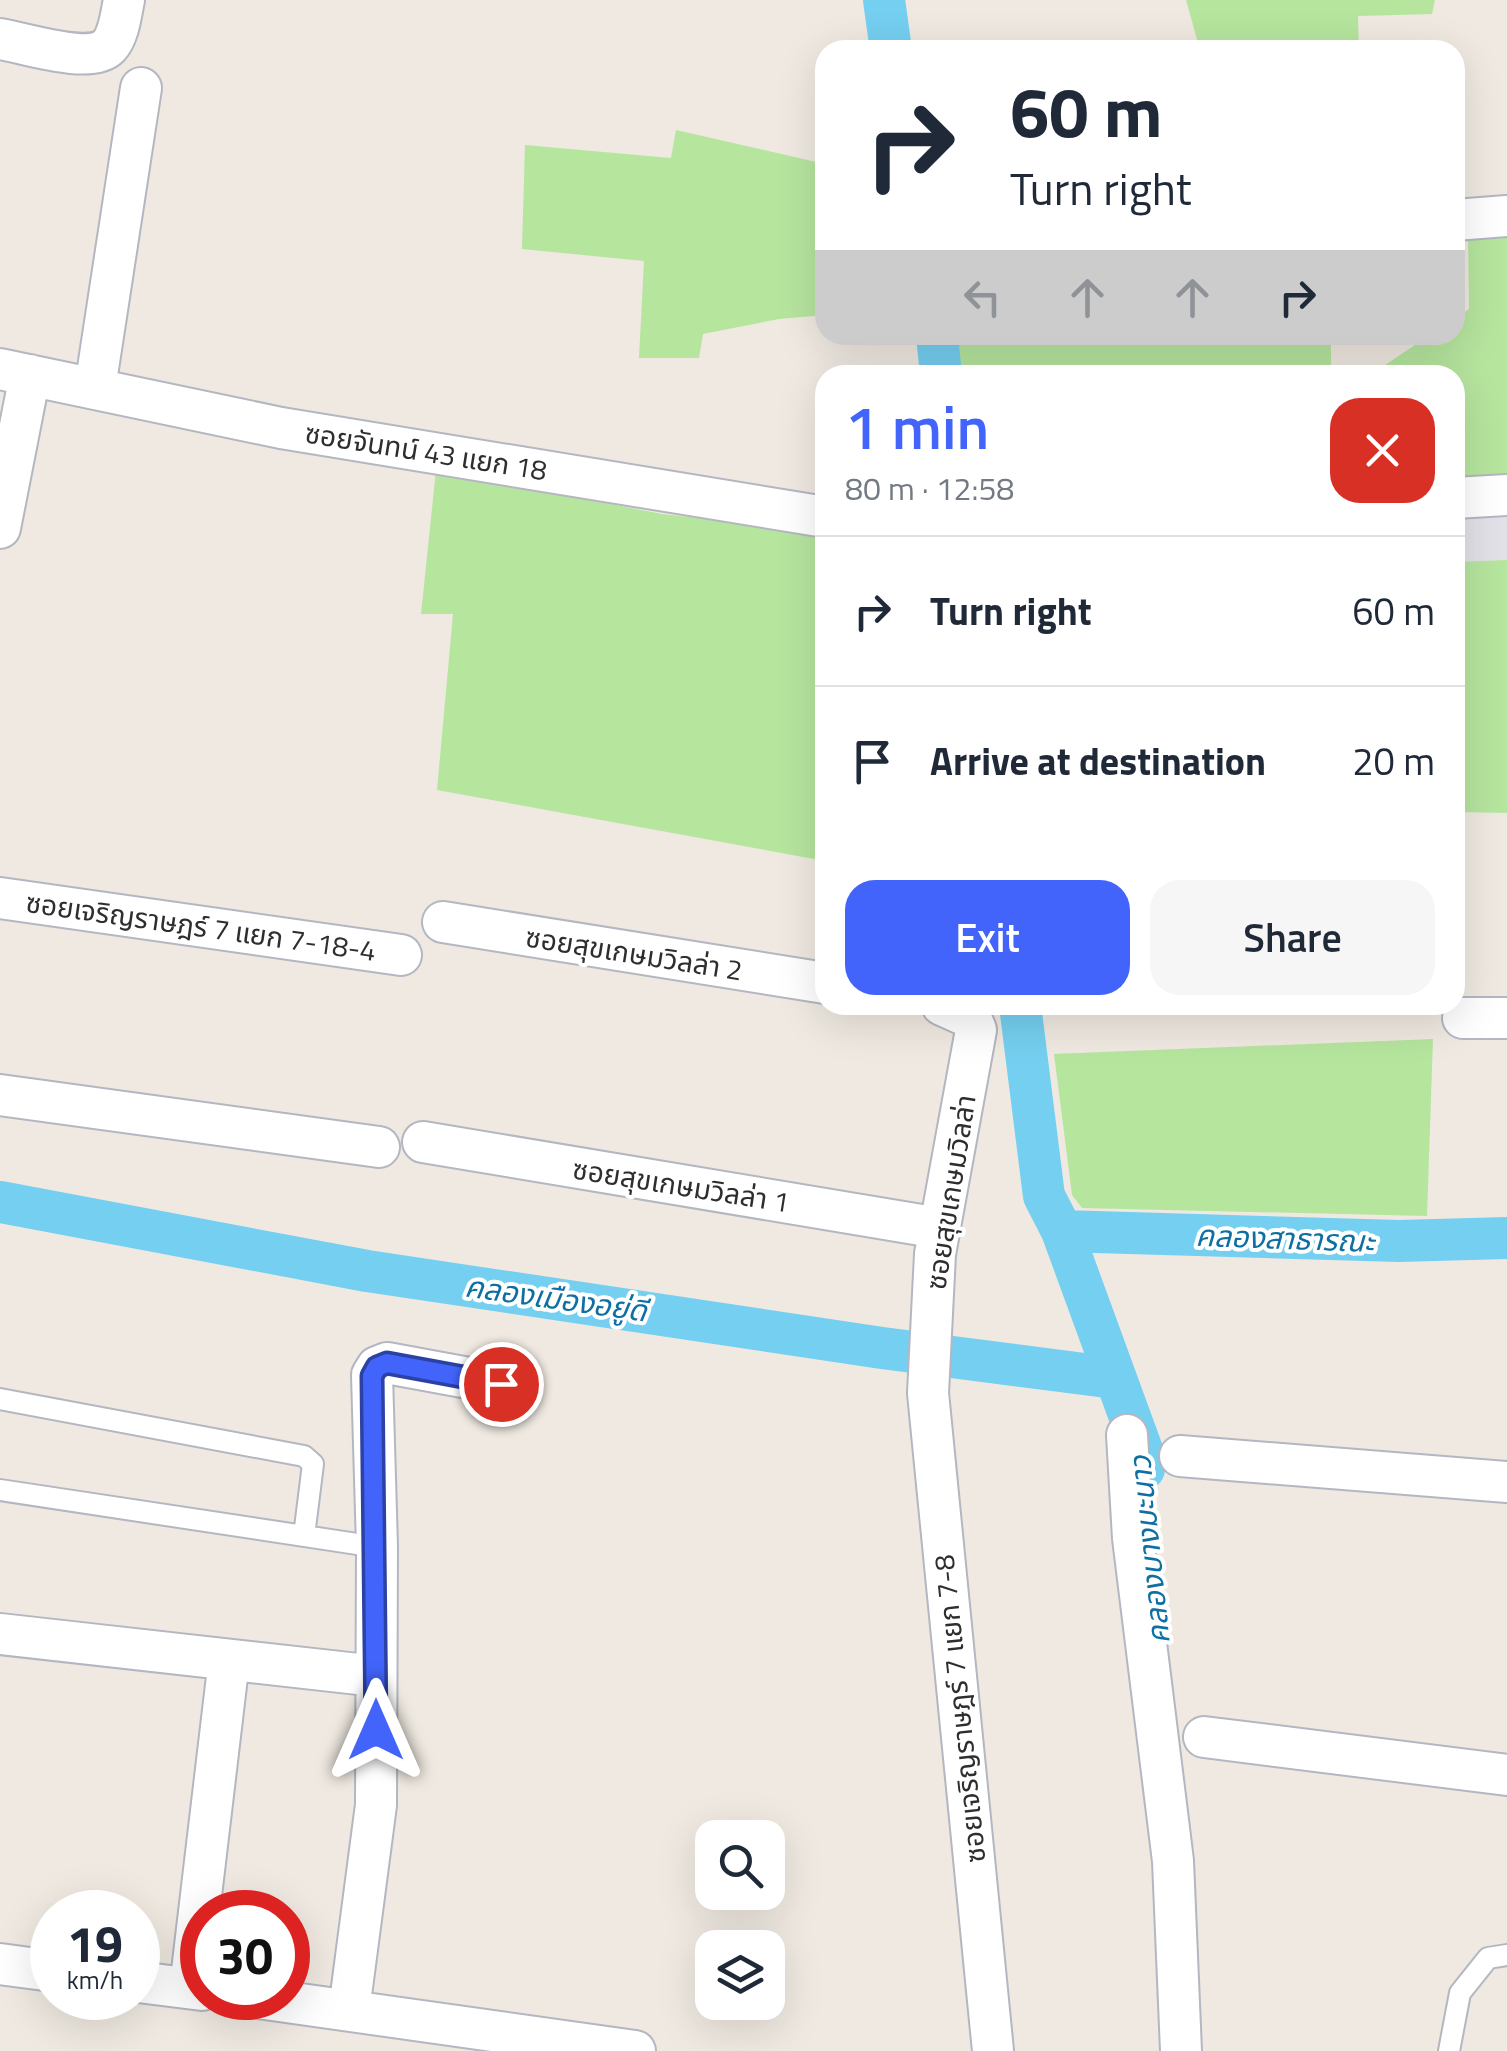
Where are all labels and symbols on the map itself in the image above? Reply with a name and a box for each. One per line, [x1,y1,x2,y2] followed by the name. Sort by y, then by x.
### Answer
[302,411,550,491] street label: ซอยจันทน์ 43 แยก 18
[23,880,379,972] street label: ซอยเจริญราษฎร์ 7 แยก 7-18-4
[523,915,745,991] street label: ซอยสุขเกษมวิลล่า 2
[913,1091,987,1293] street label: ซอยสุขเกษมวิลล่า
[570,1147,792,1223] street label: ซอยสุขเกษมวิลล่า 1
[1195,1212,1378,1264] water label: คลองสาธารณะ
[462,1262,654,1334] water label: คลองเมืองอยู่ดี
[459,1342,544,1427] pin
[1116,1452,1182,1646] water label: คลองบางมะนาว
[921,1553,997,1865] street label: ซอยเจริญราษฎร์ 7 แยก 7-8
[324,1678,428,1782] position arrow
[180,1890,310,2020] speed limit sign: 30

